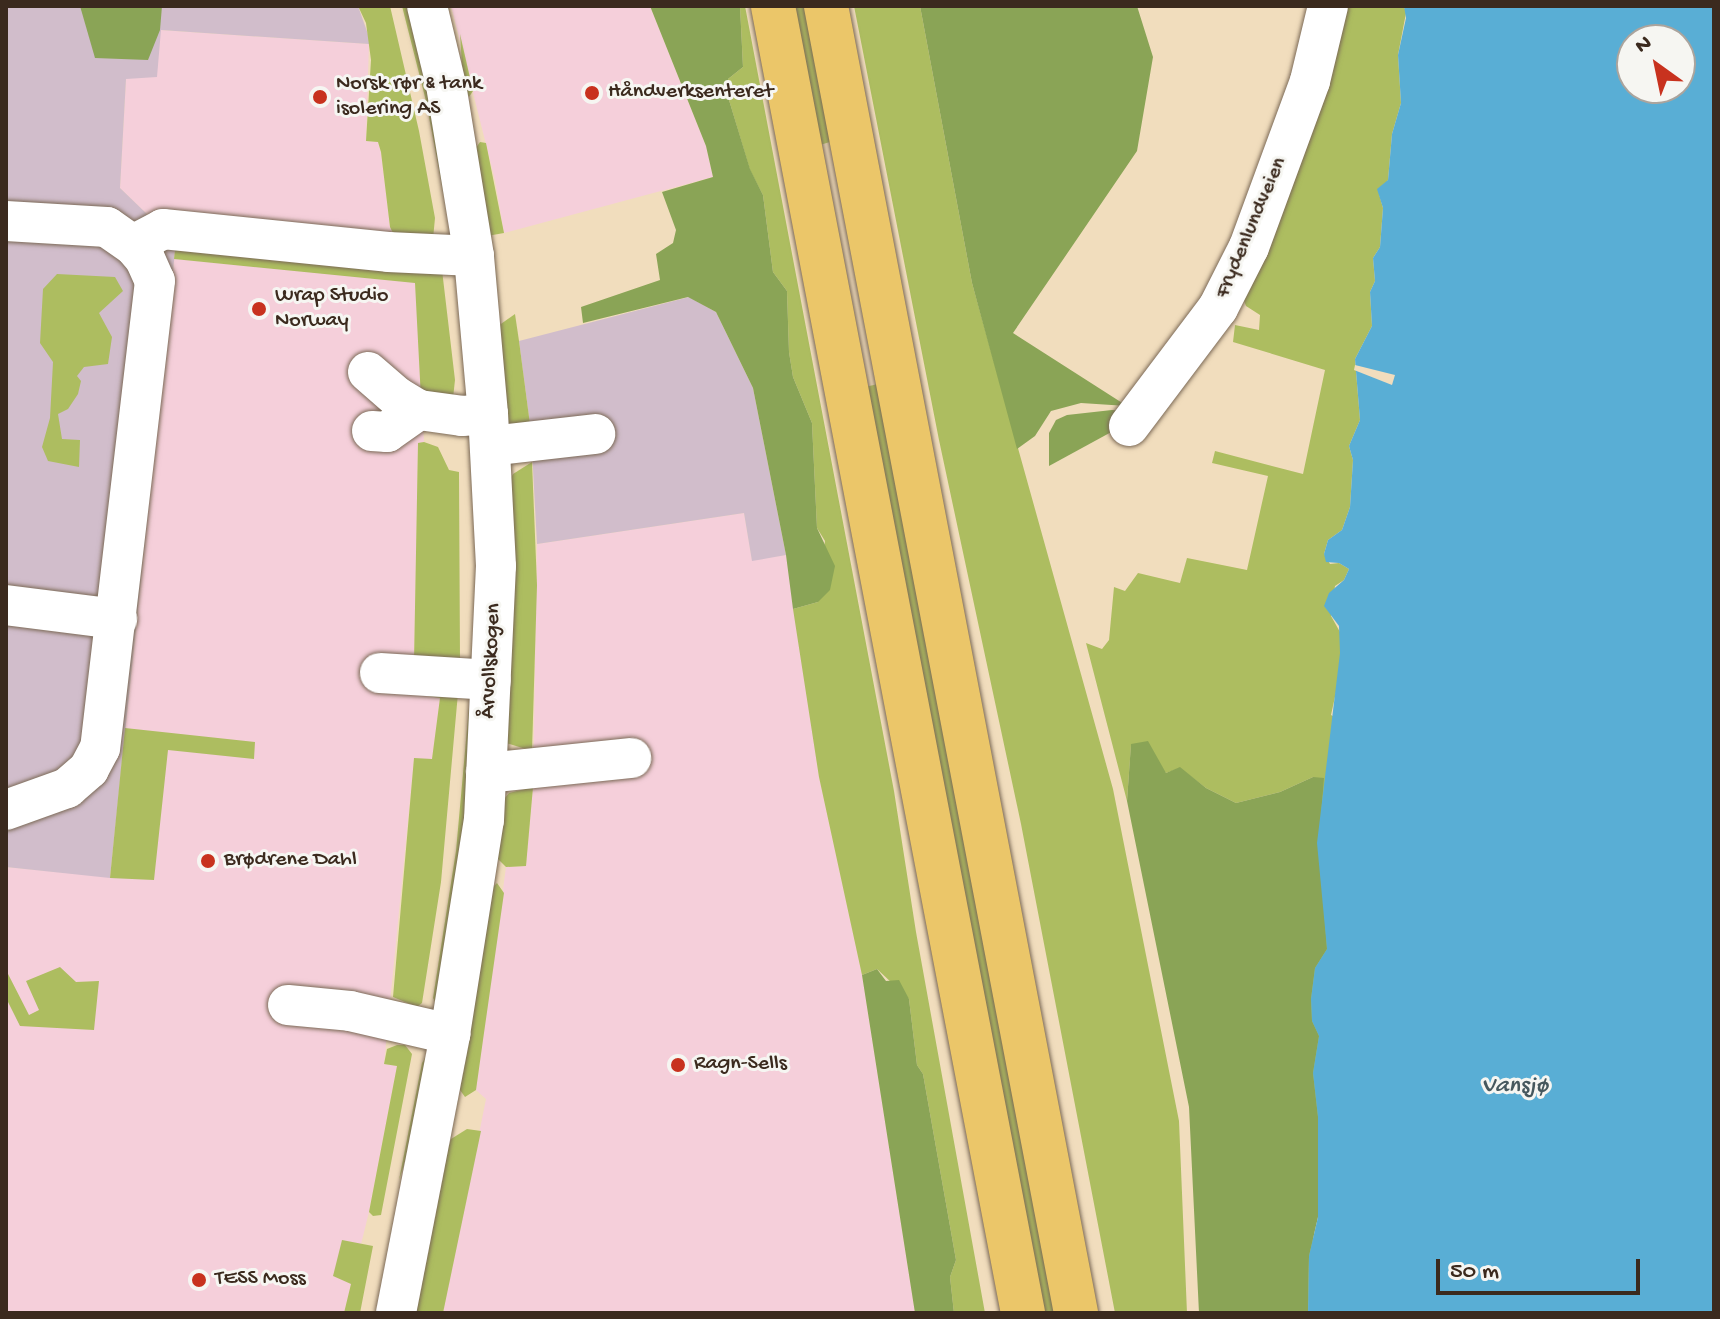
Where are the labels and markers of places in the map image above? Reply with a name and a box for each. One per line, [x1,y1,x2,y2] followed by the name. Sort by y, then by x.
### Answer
[336,71,482,122] place label: Norsk rør & tank isolering AS
[608,80,773,106] place label: Håndverksenteret
[583,84,601,102] marker: Håndverksenteret
[311,88,329,106] marker: Norsk rør & tank isolering AS
[275,283,388,334] place label: Wrap Studio Norway
[250,300,268,318] marker: Wrap Studio Norway
[224,848,357,874] place label: Brødrene Dahl
[199,852,217,870] marker: Brødrene Dahl
[694,1052,787,1078] place label: Ragn-Sells
[669,1056,687,1074] marker: Ragn-Sells
[215,1267,306,1293] place label: TESS Moss
[190,1271,208,1289] marker: TESS Moss

